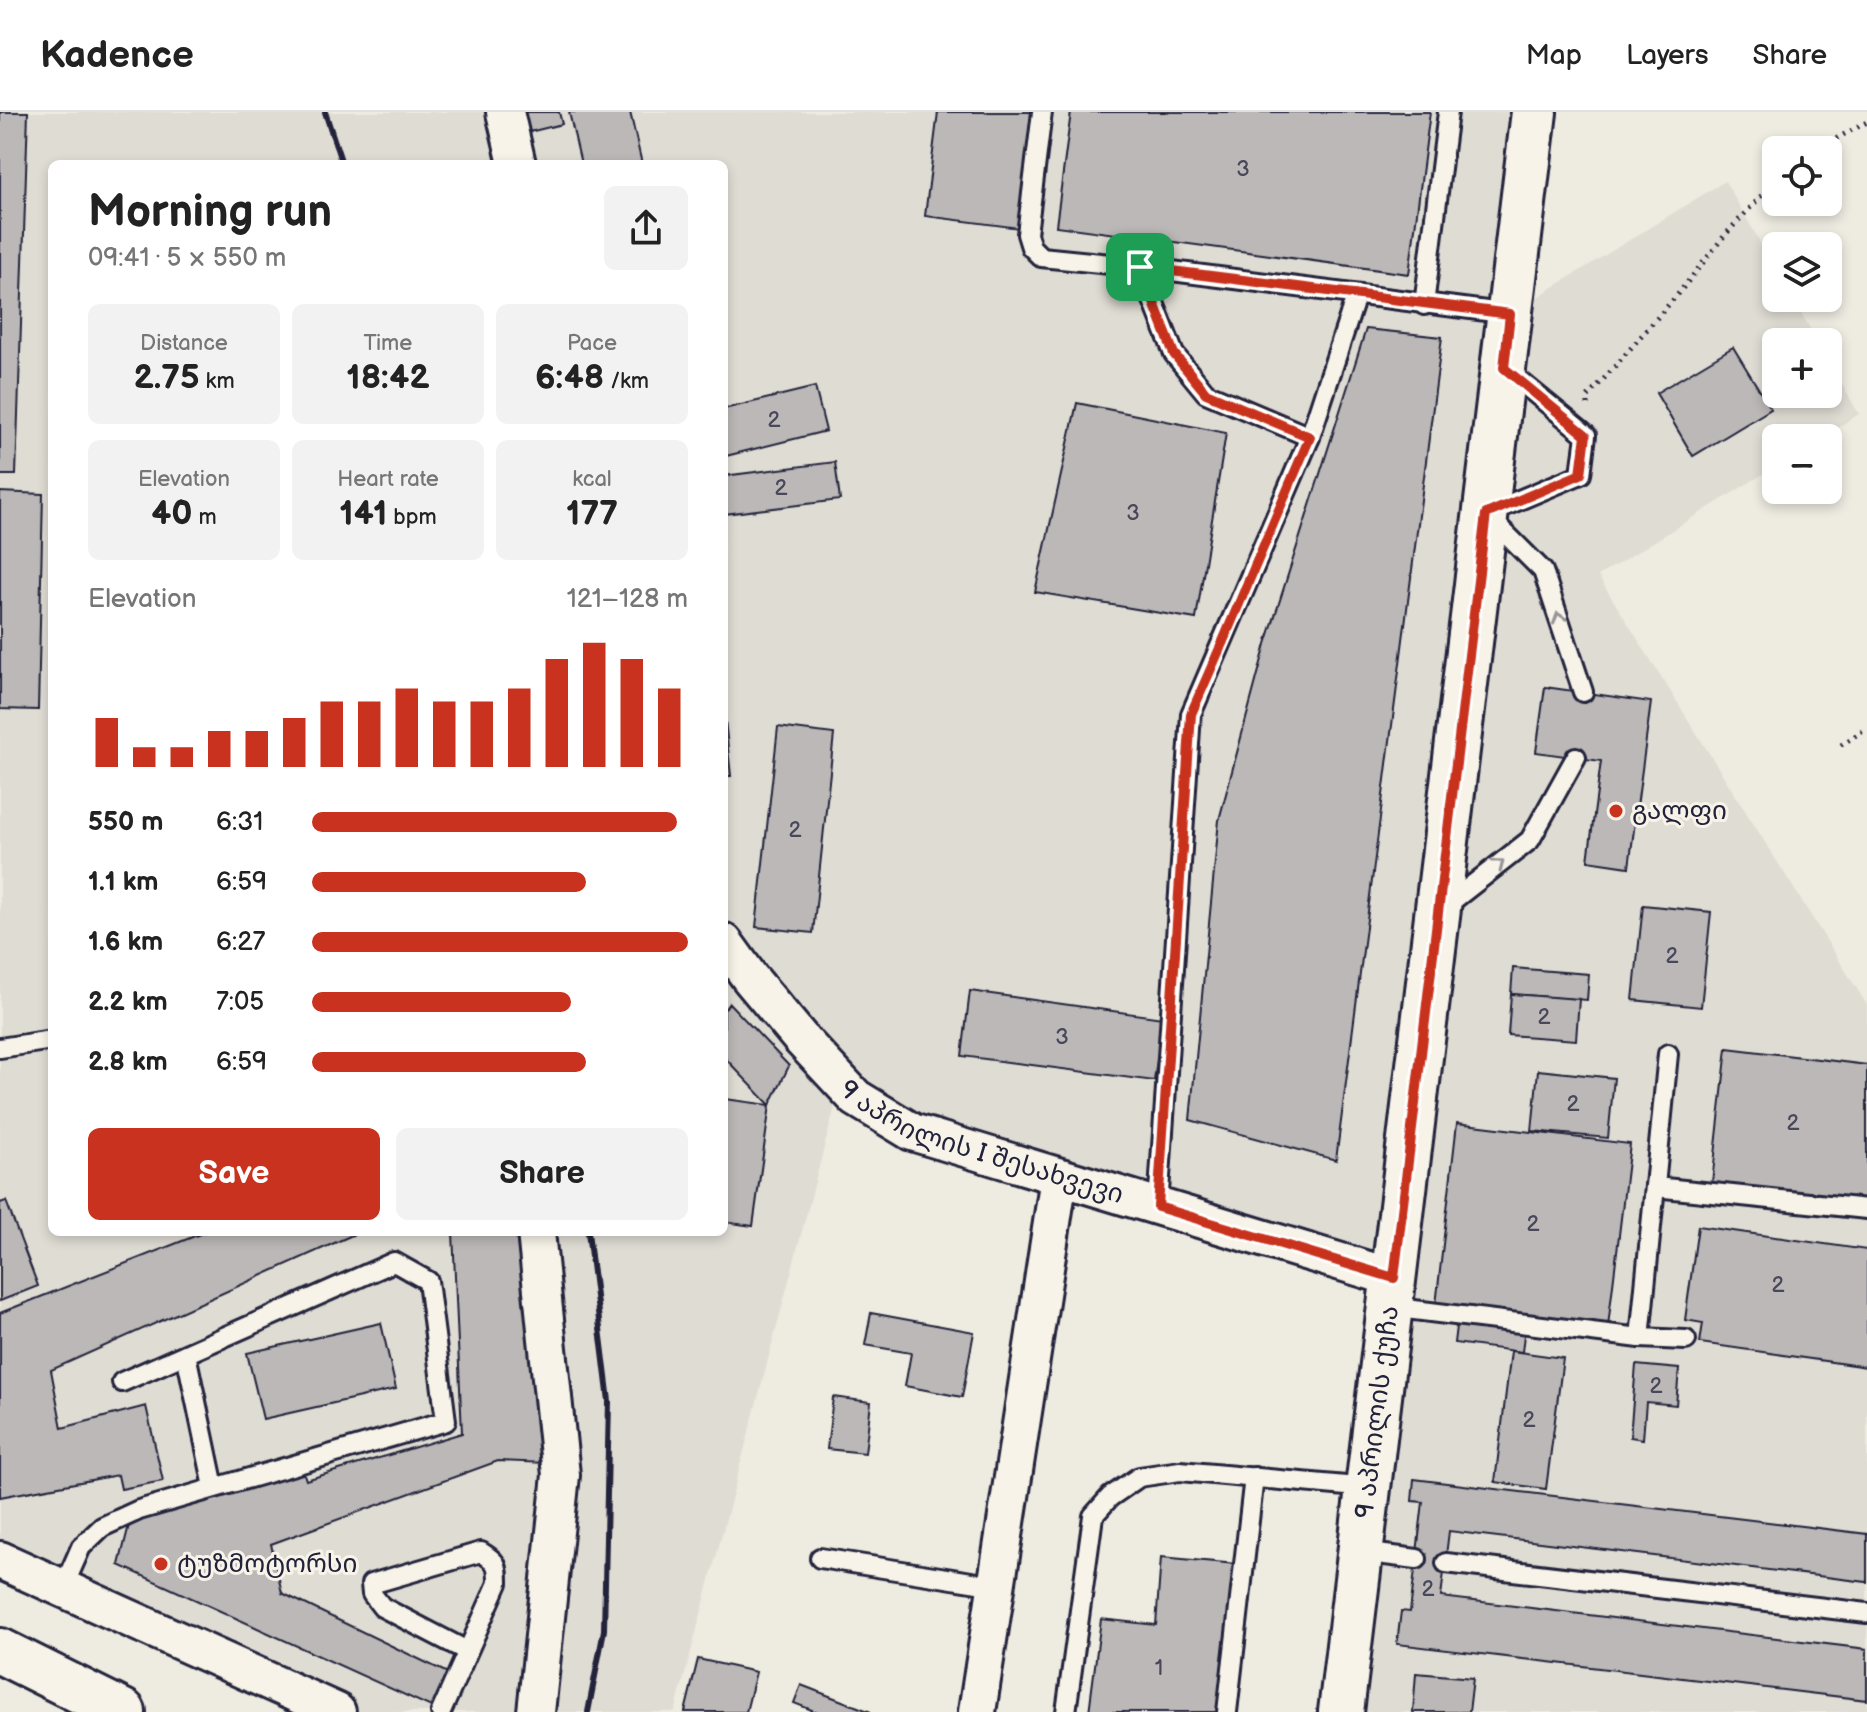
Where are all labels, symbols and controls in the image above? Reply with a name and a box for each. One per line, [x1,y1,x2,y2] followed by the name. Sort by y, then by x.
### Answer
[40,33,194,78] text: Kadence
[1526,39,1582,72] text: Map
[1626,39,1709,72] text: Layers
[1753,39,1827,72] text: Share
[1762,136,1842,504] map controls
[1762,136,1842,216] button: locate
[1236,156,1250,183] house number: 3
[88,186,332,239] text: Morning run
[604,186,688,270] button: share
[1762,232,1842,312] button: layers
[1106,233,1174,301] pin
[88,243,286,274] text: 09:41 · 5 × 550 m
[1118,245,1162,289] icon: arrive
[1762,328,1842,408] button: +
[140,330,228,357] text: Distance
[364,330,412,357] text: Time
[567,330,617,357] text: Pace
[133,357,200,398] text: 2.75
[346,357,430,398] text: 18:42
[535,357,604,398] text: 6:48
[200,368,235,395] text: km
[604,368,649,395] text: /km
[768,407,781,434] house number: 2
[1762,424,1842,504] button: −
[138,466,230,493] text: Elevation
[337,466,439,493] text: Heart rate
[572,466,612,493] text: kcal
[775,475,788,502] house number: 2
[151,493,193,534] text: 40
[339,493,387,534] text: 141
[566,493,618,534] text: 177
[1126,500,1140,527] house number: 3
[193,504,217,531] text: m
[387,504,437,531] text: bpm
[88,584,196,615] text: Elevation
[567,584,688,615] text: 121–128 m
[1552,612,1568,626] one-way arrow
[1632,796,1727,827] place label: გალფი
[1607,802,1625,820] marker: გალფი
[88,807,163,838] text: 550 m
[216,807,263,838] text: 6:31
[789,817,802,844] house number: 2
[1490,859,1505,873] one-way arrow
[88,867,158,898] text: 1.1 km
[216,867,267,898] text: 6:59
[88,927,163,958] text: 1.6 km
[216,927,265,958] text: 6:27
[1666,943,1679,970] house number: 2
[88,987,168,1018] text: 2.2 km
[216,987,264,1018] text: 7:05
[1538,1004,1551,1031] house number: 2
[1055,1024,1069,1051] house number: 3
[88,1047,168,1078] text: 2.8 km
[216,1047,267,1078] text: 6:59
[832,1074,1127,1211] street label: 9 აპრილის I შესახვევი
[1567,1091,1580,1118] house number: 2
[1787,1110,1800,1137] house number: 2
[88,1128,380,1220] button: Save
[396,1128,688,1220] button: Share
[1527,1211,1540,1238] house number: 2
[1772,1272,1785,1299] house number: 2
[1349,1304,1405,1520] street label: 9 აპრილის ქუჩა
[1650,1373,1663,1400] house number: 2
[1523,1407,1536,1434] house number: 2
[177,1549,358,1580] place label: ტუზმოტორსი
[152,1555,170,1573] marker: ტუზმოტორსი
[1422,1576,1435,1603] house number: 2
[1155,1655,1163,1682] house number: 1

